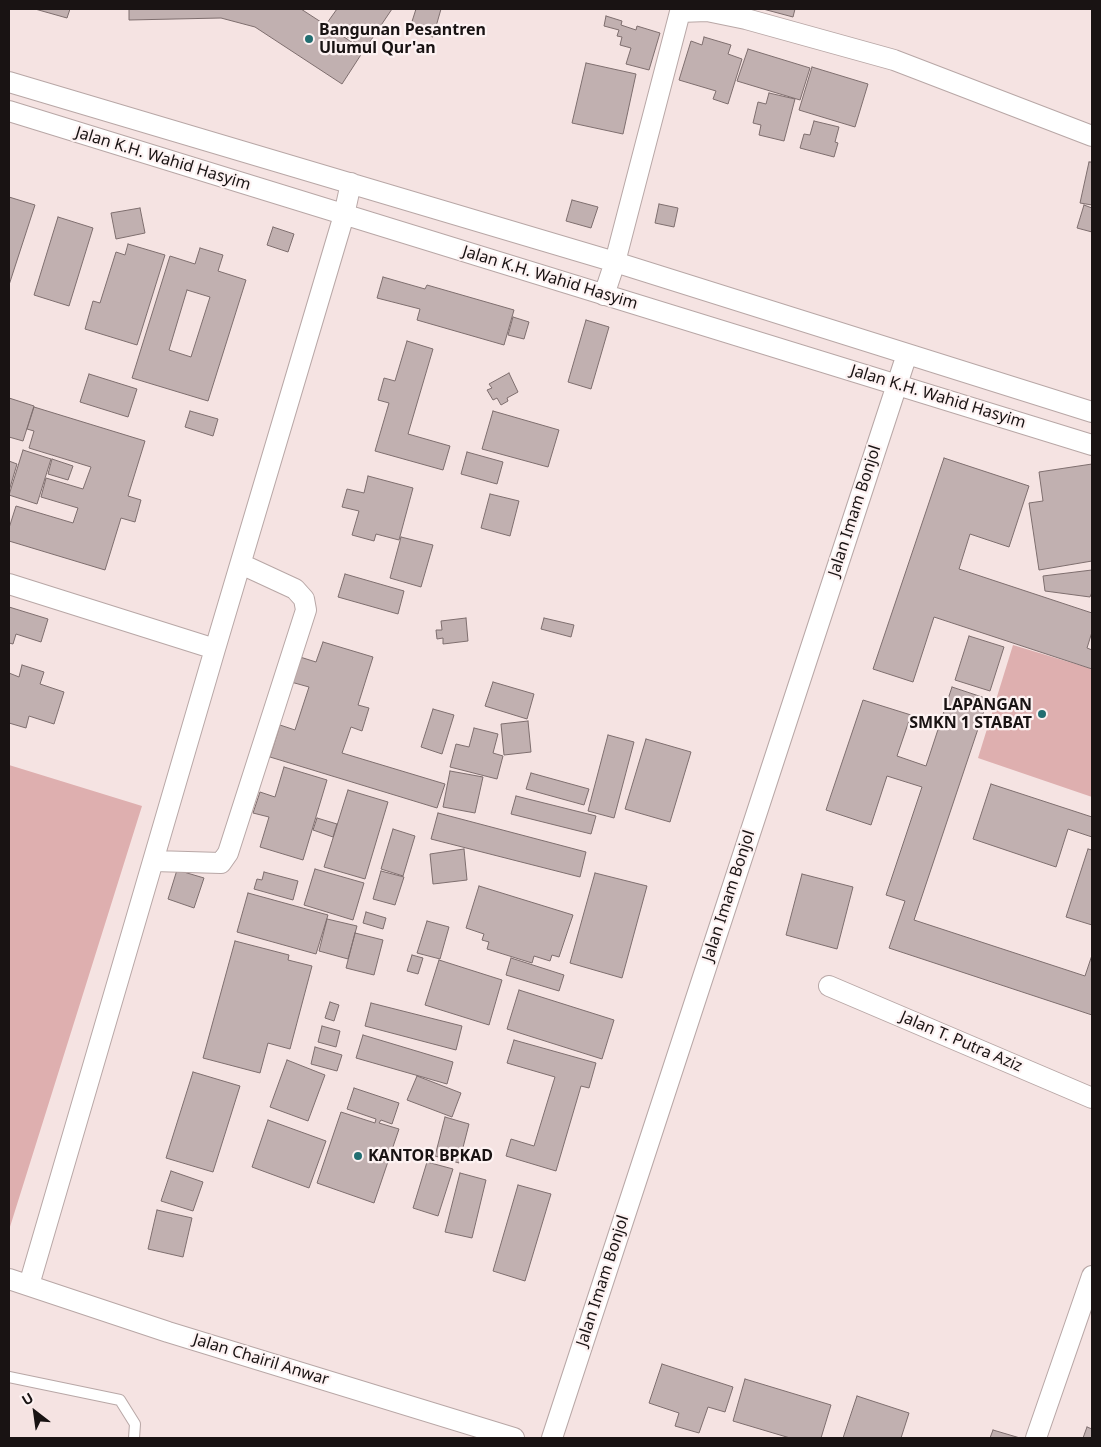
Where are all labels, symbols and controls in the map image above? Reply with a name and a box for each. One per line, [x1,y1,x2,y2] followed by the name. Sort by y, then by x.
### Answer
[319,20,486,58] place label: Bangunan Pesantren Ulumul Qur'an
[303,33,315,45] marker: Bangunan Pesantren Ulumul Qur'an
[73,123,253,195] street label: Jalan K.H. Wahid Hasyim
[460,242,640,314] street label: Jalan K.H. Wahid Hasyim
[848,361,1028,433] street label: Jalan K.H. Wahid Hasyim
[825,443,885,579] street label: Jalan Imam Bonjol
[909,695,1032,733] place label: LAPANGAN SMKN 1 STABAT
[1036,708,1048,720] marker: LAPANGAN SMKN 1 STABAT
[699,828,759,964] street label: Jalan Imam Bonjol
[897,1008,1025,1076] street label: Jalan T. Putra Aziz
[368,1146,493,1166] place label: KANTOR BPKAD
[352,1150,364,1162] marker: KANTOR BPKAD
[573,1213,633,1349] street label: Jalan Imam Bonjol
[191,1330,331,1390] street label: Jalan Chairil Anwar
[10,1387,60,1437] north arrow
[18,1388,37,1409] text: U

